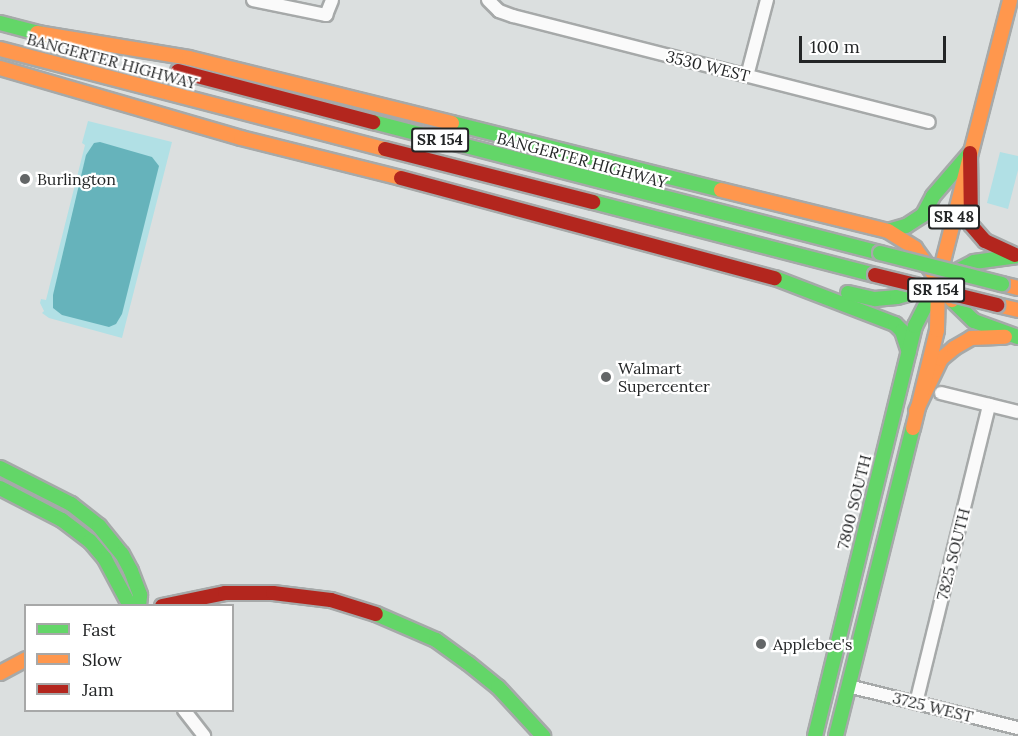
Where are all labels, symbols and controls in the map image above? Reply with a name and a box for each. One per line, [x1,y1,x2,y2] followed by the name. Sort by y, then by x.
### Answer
[802,24,949,62] scale bar
[25,29,199,93] street label: BANGERTER HIGHWAY
[810,35,860,58] text: 100 m
[664,46,752,86] street label: 3530 WEST
[410,128,470,152] road number: SR 154
[495,128,669,192] street label: BANGERTER HIGHWAY
[37,169,116,189] place label: Burlington
[18,172,32,186] marker: Burlington
[927,205,981,229] road number: SR 48
[906,278,966,302] road number: SR 154
[618,358,710,396] place label: Walmart Supercenter
[599,370,613,384] marker: Walmart Supercenter
[833,453,875,551] street label: 7800 SOUTH
[932,506,974,602] street label: 7825 SOUTH
[24,604,234,712] legend
[82,618,116,641] text: Fast
[773,634,852,654] place label: Applebee's
[754,637,768,651] marker: Applebee's
[82,648,122,671] text: Slow
[82,678,114,701] text: Jam
[891,688,975,726] street label: 3725 WEST

